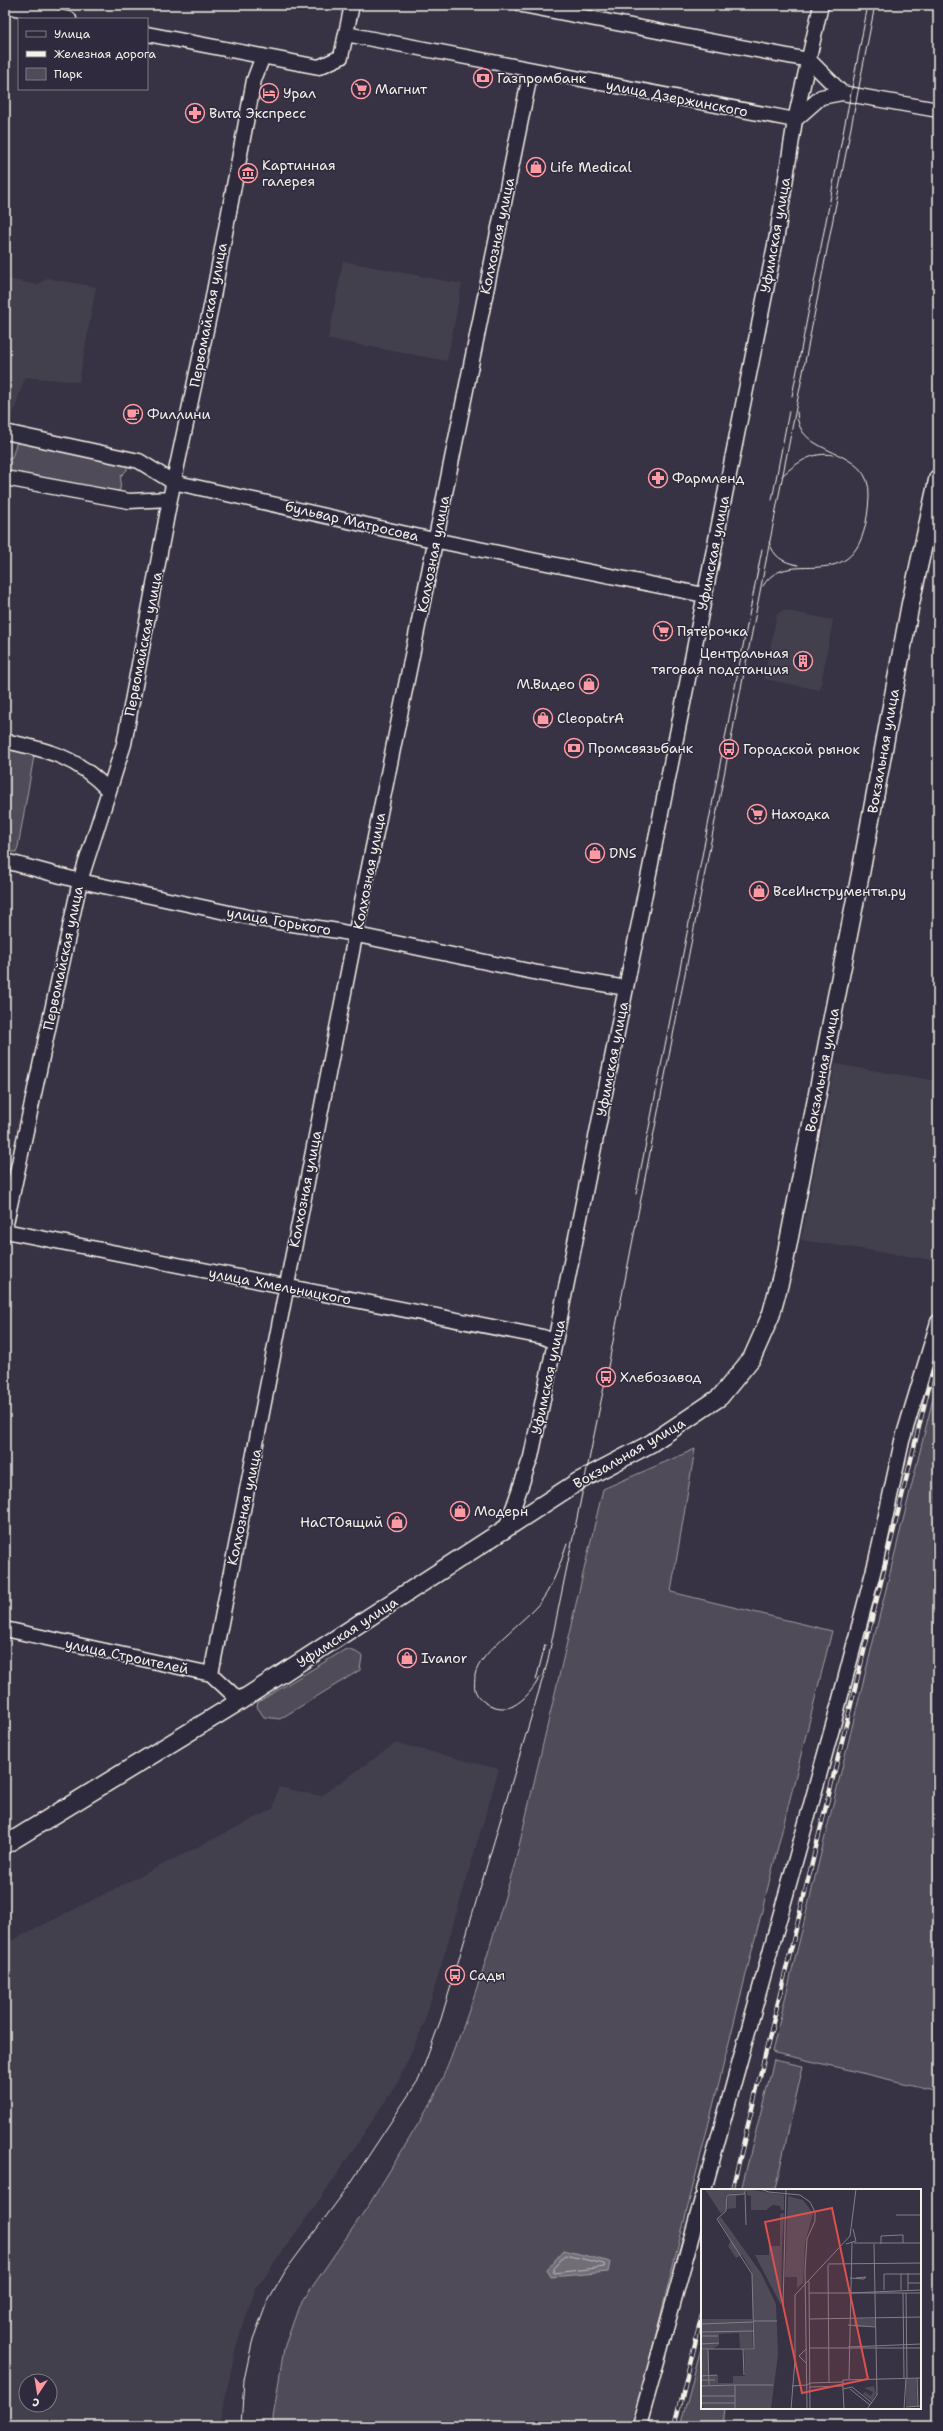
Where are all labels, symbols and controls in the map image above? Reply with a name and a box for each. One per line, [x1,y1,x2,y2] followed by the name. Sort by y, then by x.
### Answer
[18,18,148,90] legend
[54,26,91,42] text: Улица
[54,46,157,62] text: Железная дорога
[54,66,83,82] text: Парк
[472,67,494,89] bank icon: Газпромбанк
[497,69,587,87] place label: Газпромбанк
[604,75,750,121] street label: улица Дзержинского
[350,78,372,100] supermarket icon: Магнит
[375,80,428,98] place label: Магнит
[258,82,280,104] hotel icon: Урал
[283,84,316,102] place label: Урал
[184,102,206,124] pharmacy icon: Вита Экспресс
[209,104,306,122] place label: Вита Экспресс
[262,156,336,190] place label: Картинная галерея
[525,156,547,178] shop icon: Life Medical
[550,158,633,176] place label: Life Medical
[237,162,259,184] museum icon: Картинная галерея
[476,176,518,296] street label: Колхозная улица
[756,176,794,294] street label: Уфимская улица
[185,241,231,389] street label: Первомайская улица
[122,403,144,425] cafe icon: Филлини
[147,405,211,423] place label: Филлини
[647,467,669,489] pharmacy icon: Фармленд
[672,469,745,487] place label: Фармленд
[413,494,453,614] street label: Колхозная улица
[693,494,733,612] street label: Уфимская улица
[283,497,421,545] street label: бульвар Матросова
[120,570,166,718] street label: Первомайская улица
[652,620,674,642] supermarket icon: Пятёрочка
[677,622,748,640] place label: Пятёрочка
[651,644,789,678] place label: Центральная тяговая подстанция
[792,650,814,672] building icon: Центральная тяговая подстанция
[578,673,600,695] shop icon: М.Видео
[516,675,575,693] place label: М.Видео
[863,687,903,815] street label: Вокзальная улица
[532,707,554,729] shop icon: CleopatrA
[557,709,624,727] place label: CleopatrA
[563,737,585,759] bank icon: Промсвязьбанк
[718,738,740,760] bus stop icon: Городской рынок
[588,739,694,757] place label: Промсвязьбанк
[743,740,861,758] place label: Городской рынок
[746,803,768,825] supermarket icon: Находка
[771,805,830,823] place label: Находка
[349,811,389,931] street label: Колхозная улица
[584,842,606,864] shop icon: DNS
[609,844,637,862] place label: DNS
[748,880,770,902] shop icon: ВсеИнструменты.ру
[773,882,906,900] place label: ВсеИнструменты.ру
[39,884,87,1032] street label: Первомайская улица
[225,903,333,939] street label: улица Горького
[592,1000,632,1118] street label: Уфимская улица
[801,1006,843,1134] street label: Вокзальная улица
[285,1129,325,1249] street label: Колхозная улица
[207,1263,353,1309] street label: улица Хмельницкого
[527,1318,569,1436] street label: Уфимская улица
[595,1366,617,1388] bus stop icon: Хлебозавод
[620,1368,701,1386] place label: Хлебозавод
[570,1413,688,1492] street label: Вокзальная улица
[223,1447,265,1567] street label: Колхозная улица
[449,1500,471,1522] shop icon: Модерн
[474,1502,528,1520] place label: Модерн
[386,1511,408,1533] shop icon: НаСТОящий
[300,1513,383,1531] place label: НаСТОящий
[293,1592,401,1671] street label: Уфимская улица
[64,1634,190,1678] street label: улица Строителей
[396,1647,418,1669] shop icon: Ivanor
[421,1649,468,1667] place label: Ivanor
[444,1964,466,1986] bus stop icon: Сады
[469,1966,505,1984] place label: Сады
[701,2189,921,2409] inset map
[18,2373,58,2413] north arrow
[31,2394,41,2410] text: С

